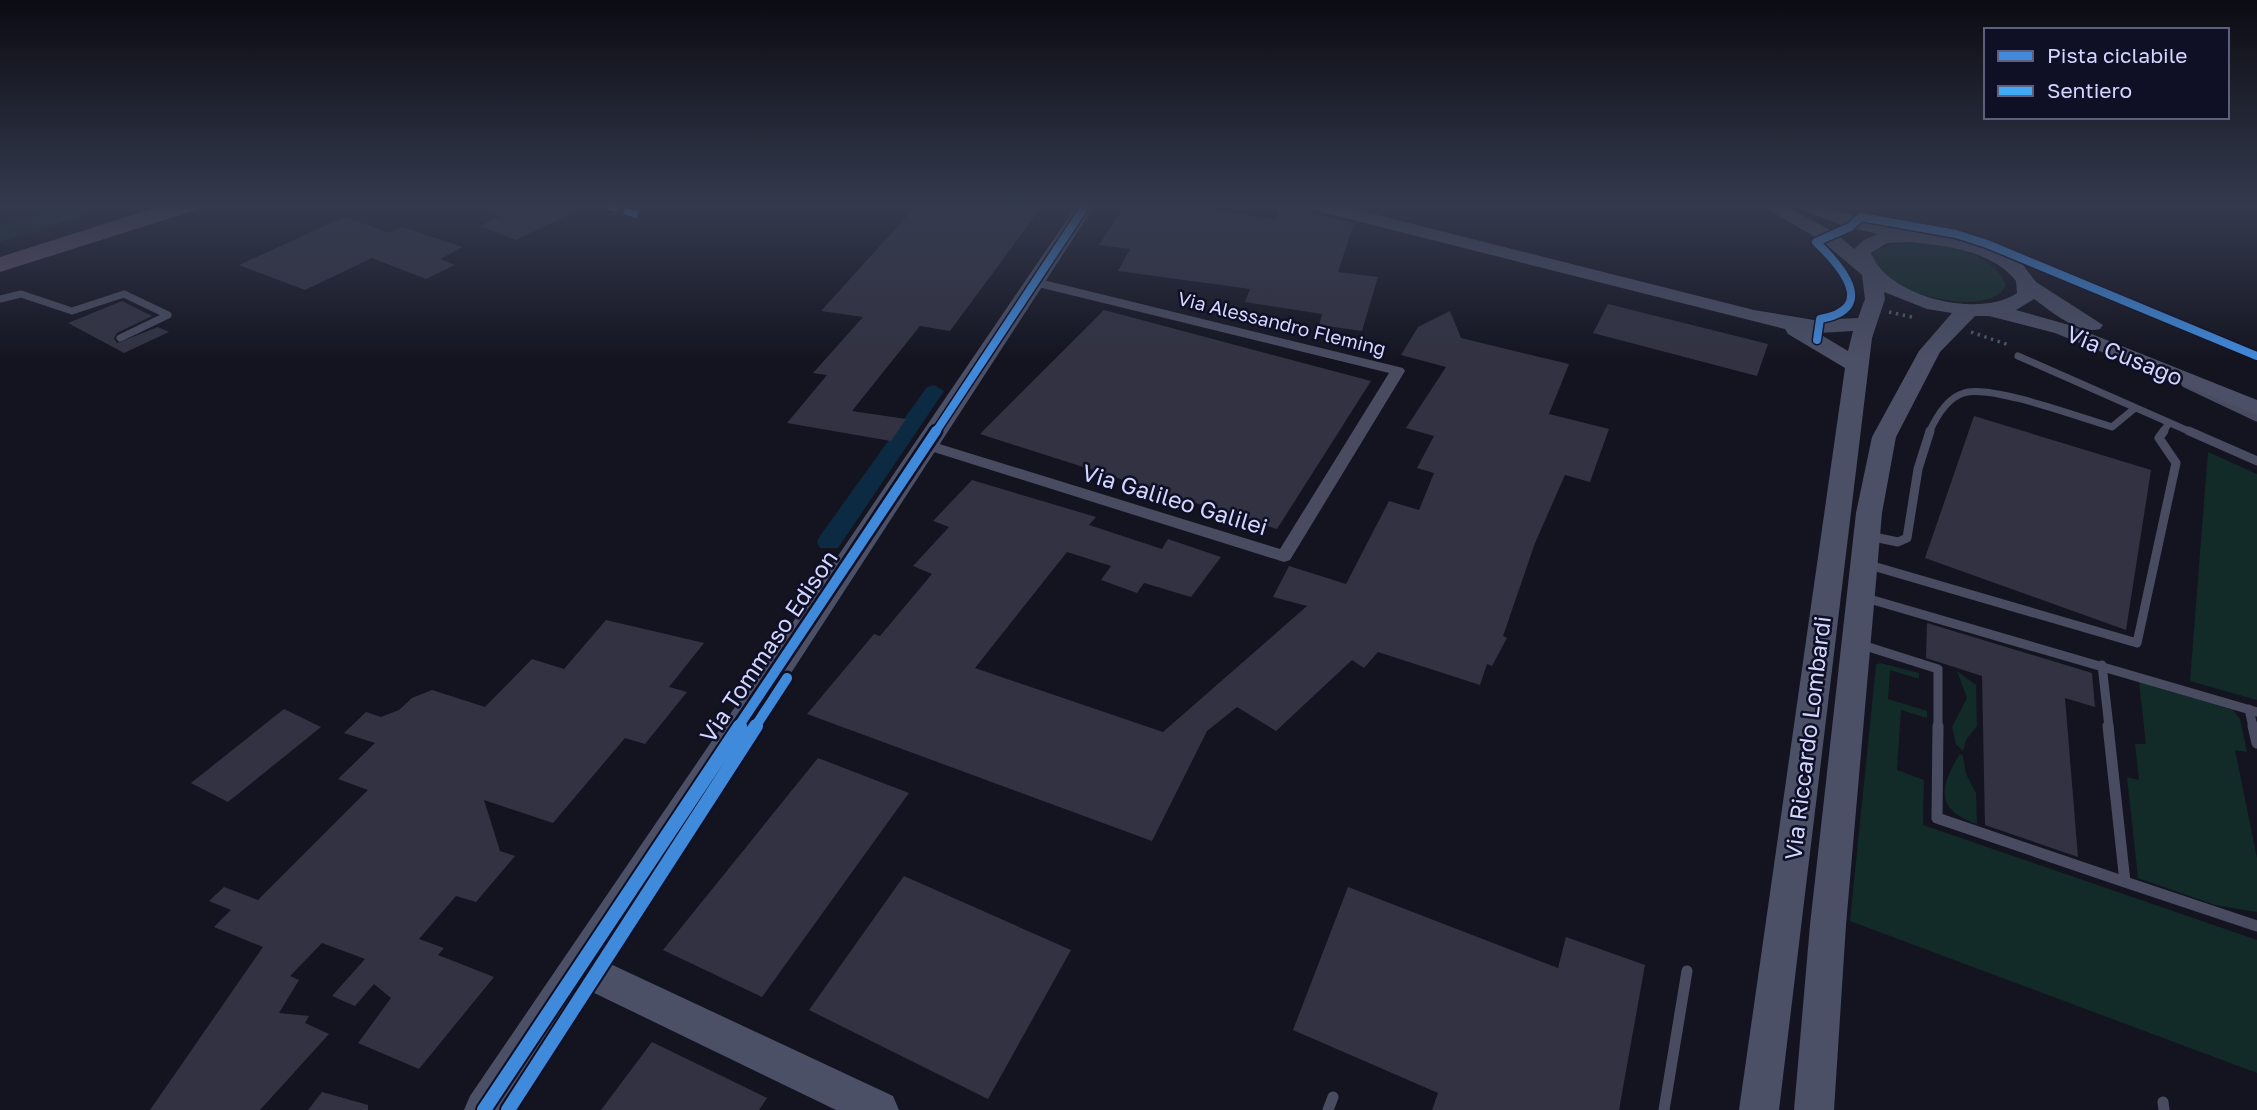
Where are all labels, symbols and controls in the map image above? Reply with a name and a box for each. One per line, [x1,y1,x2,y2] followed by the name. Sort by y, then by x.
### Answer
[1984,28,2229,119] legend
[2047,42,2187,68] text: Pista ciclabile
[2047,77,2132,103] text: Sentiero
[1176,286,1388,360] street label: Via Alessandro Fleming
[2063,319,2187,391] street label: Via Cusago
[1079,457,1271,541] street label: Via Galileo Galilei
[693,544,843,748] street label: Via Tommaso Edison
[1778,614,1836,862] street label: Via Riccardo Lombardi

